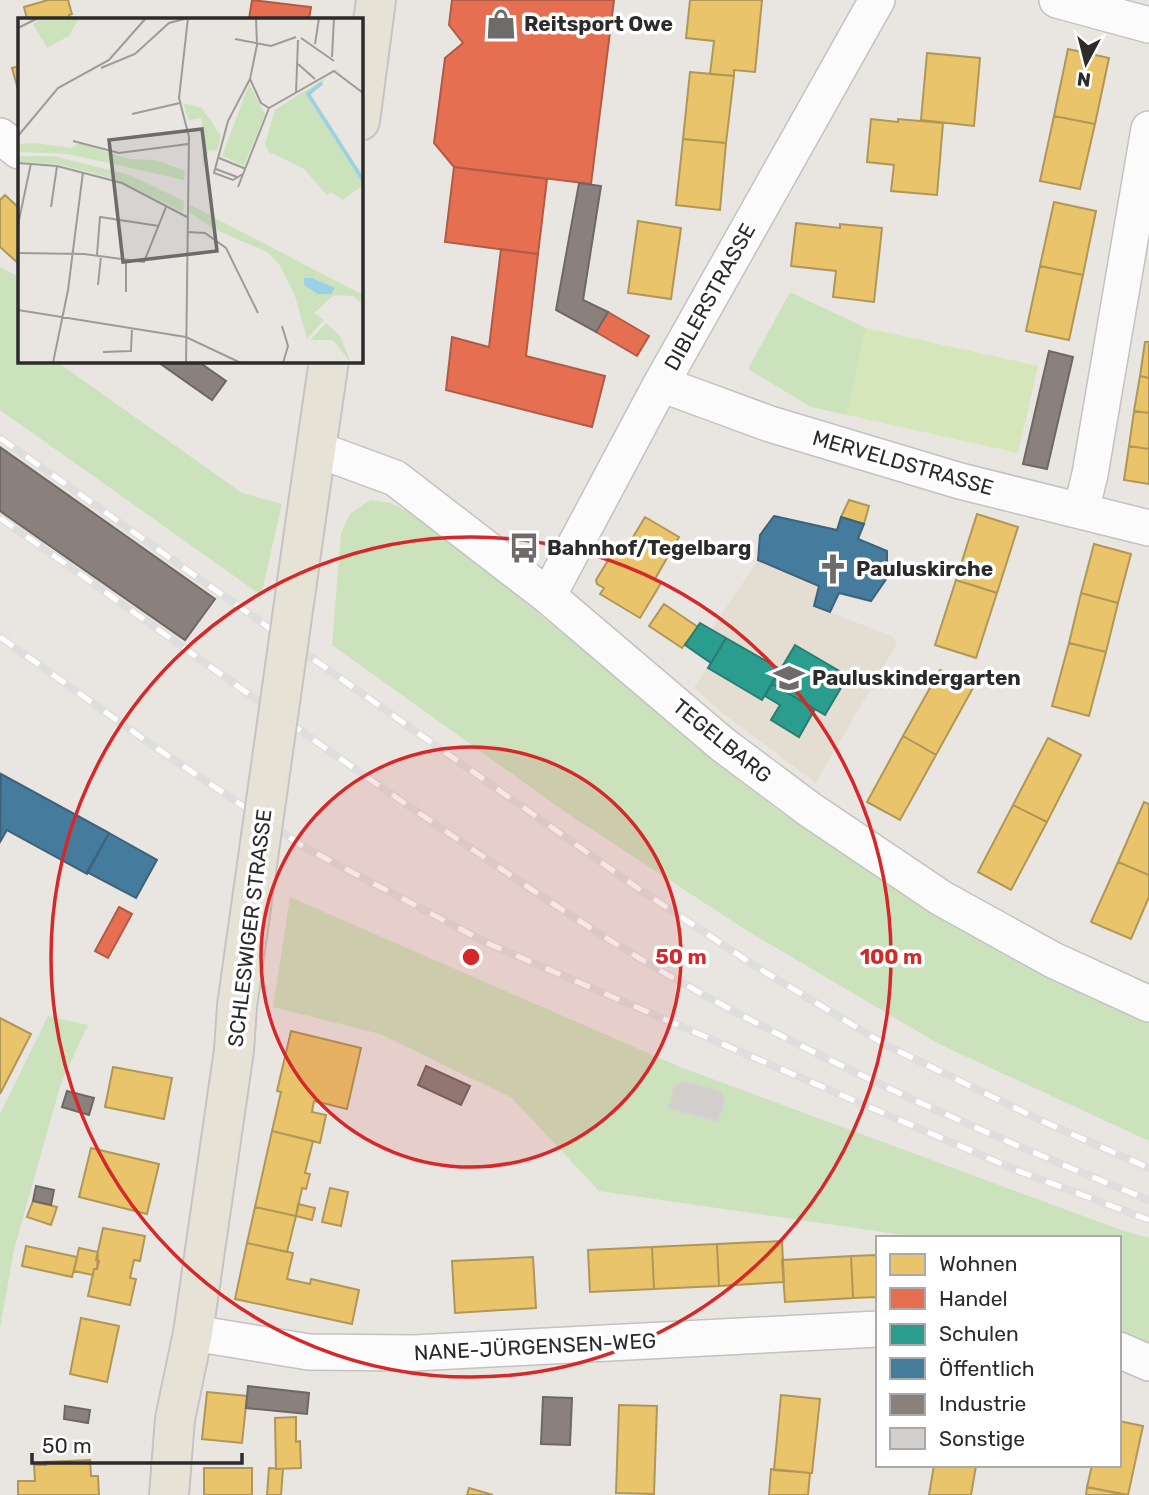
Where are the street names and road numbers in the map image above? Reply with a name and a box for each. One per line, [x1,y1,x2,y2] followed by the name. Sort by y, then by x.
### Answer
[659,219,760,375] street label: DIBLERSTRASSE
[810,425,996,500] street label: MERVELDSTRASSE
[668,693,777,788] street label: TEGELBARG
[223,808,277,1048] street label: SCHLESWIGER STRASSE
[413,1328,657,1365] street label: NANE-JÜRGENSEN-WEG

